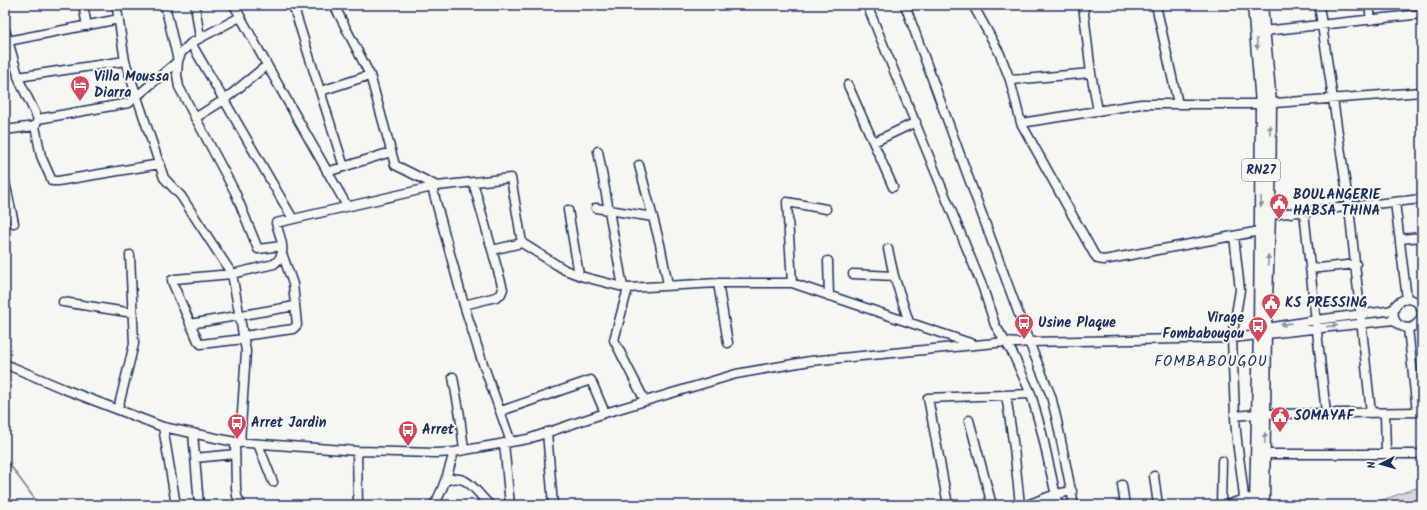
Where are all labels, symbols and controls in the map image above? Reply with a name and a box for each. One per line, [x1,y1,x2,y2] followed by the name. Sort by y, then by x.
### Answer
[1253,38,1260,50] one-way arrow
[94,66,169,104] place label: Villa Moussa Diarra
[69,74,91,102] hotel icon: Villa Moussa Diarra
[1267,123,1273,136] one-way arrow
[1242,159,1280,181] road number: RN27
[1293,184,1382,222] place label: BOULANGERIE HABSA THINA
[1268,192,1290,220] public building icon: BOULANGERIE HABSA THINA
[1258,196,1264,209] one-way arrow
[1265,254,1272,266] one-way arrow
[1260,292,1282,320] public building icon: KS PRESSING
[1285,292,1367,314] place label: KS PRESSING
[1162,307,1244,345] place label: Virage Fombabougou
[1013,312,1035,340] bus stop icon: Usine Plaque
[1038,312,1116,334] place label: Usine Plaque
[1247,315,1269,343] bus stop icon: Virage Fombabougou
[1280,321,1292,327] one-way arrow
[1326,323,1338,329] one-way arrow
[1154,350,1268,374] district label: FOMBABOUGOU
[1269,405,1291,433] public building icon: SOMAYAF
[1294,405,1355,427] place label: SOMAYAF
[226,412,248,440] bus stop icon: Arret Jardin
[251,412,327,434] place label: Arret Jardin
[397,419,419,447] bus stop icon: Arret
[422,419,455,441] place label: Arret
[1262,431,1268,444] one-way arrow
[1361,444,1401,484] north arrow
[1363,460,1381,469] text: N

